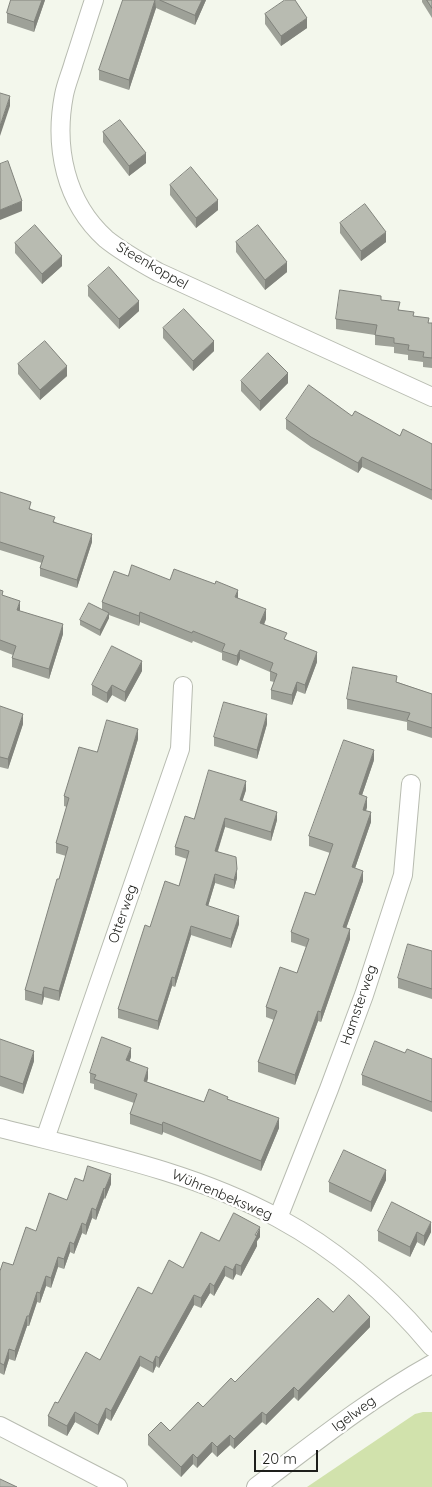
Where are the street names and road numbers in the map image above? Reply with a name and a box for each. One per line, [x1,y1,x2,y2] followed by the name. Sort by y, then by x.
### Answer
[113,239,191,293] street label: Steenkoppel
[105,882,141,946] street label: Otterweg
[337,963,381,1047] street label: Hamsterweg
[169,1166,275,1224] street label: Wührenbeksweg
[329,1393,379,1435] street label: Igelweg

